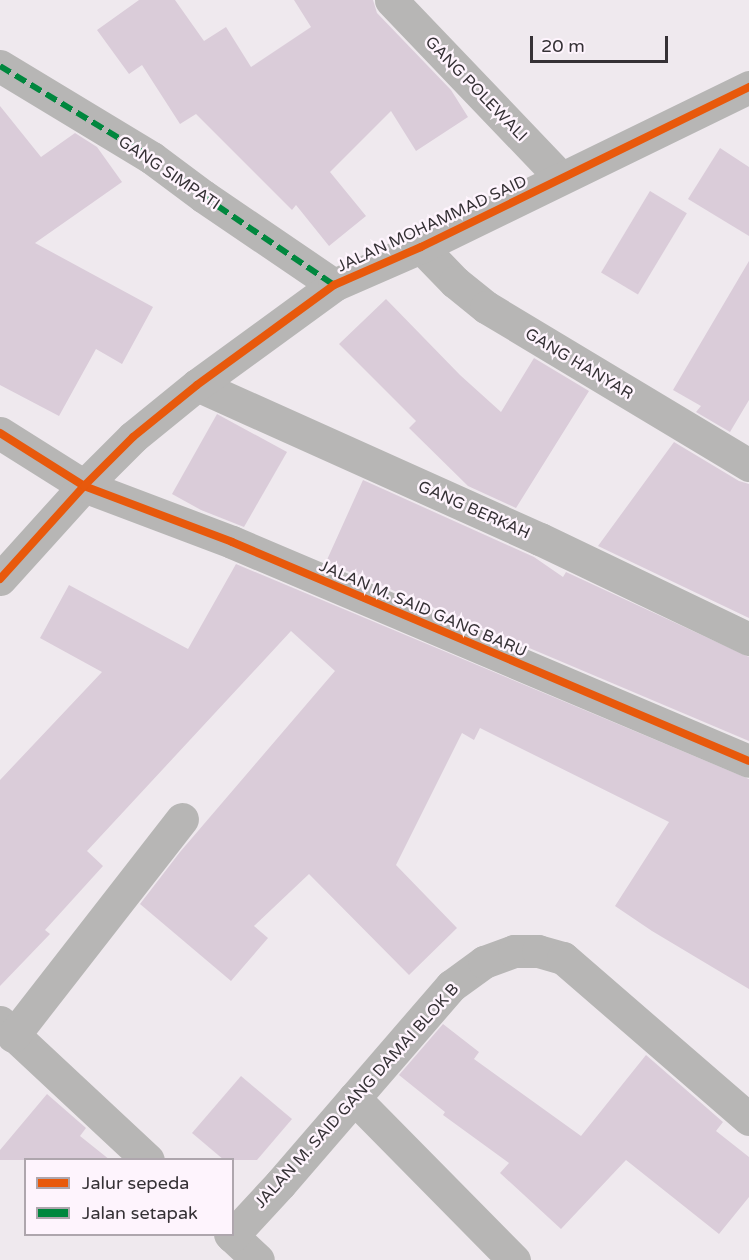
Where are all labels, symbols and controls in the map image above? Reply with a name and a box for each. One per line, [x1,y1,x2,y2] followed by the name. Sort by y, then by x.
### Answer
[533,24,671,62] scale bar
[421,33,531,145] street label: GANG POLEWALI
[541,35,585,57] text: 20 m
[115,132,223,214] street label: GANG SIMPATI
[334,172,530,276] street label: JALAN MOHAMMAD SAID
[522,324,636,404] street label: GANG HANYAR
[415,477,533,543] street label: GANG BERKAH
[316,557,530,661] street label: JALAN M. SAID GANG BARU
[251,980,463,1212] street label: JALAN M. SAID GANG DAMAI BLOK B
[24,1158,234,1236] legend
[82,1172,189,1194] text: Jalur sepeda
[82,1202,198,1224] text: Jalan setapak

